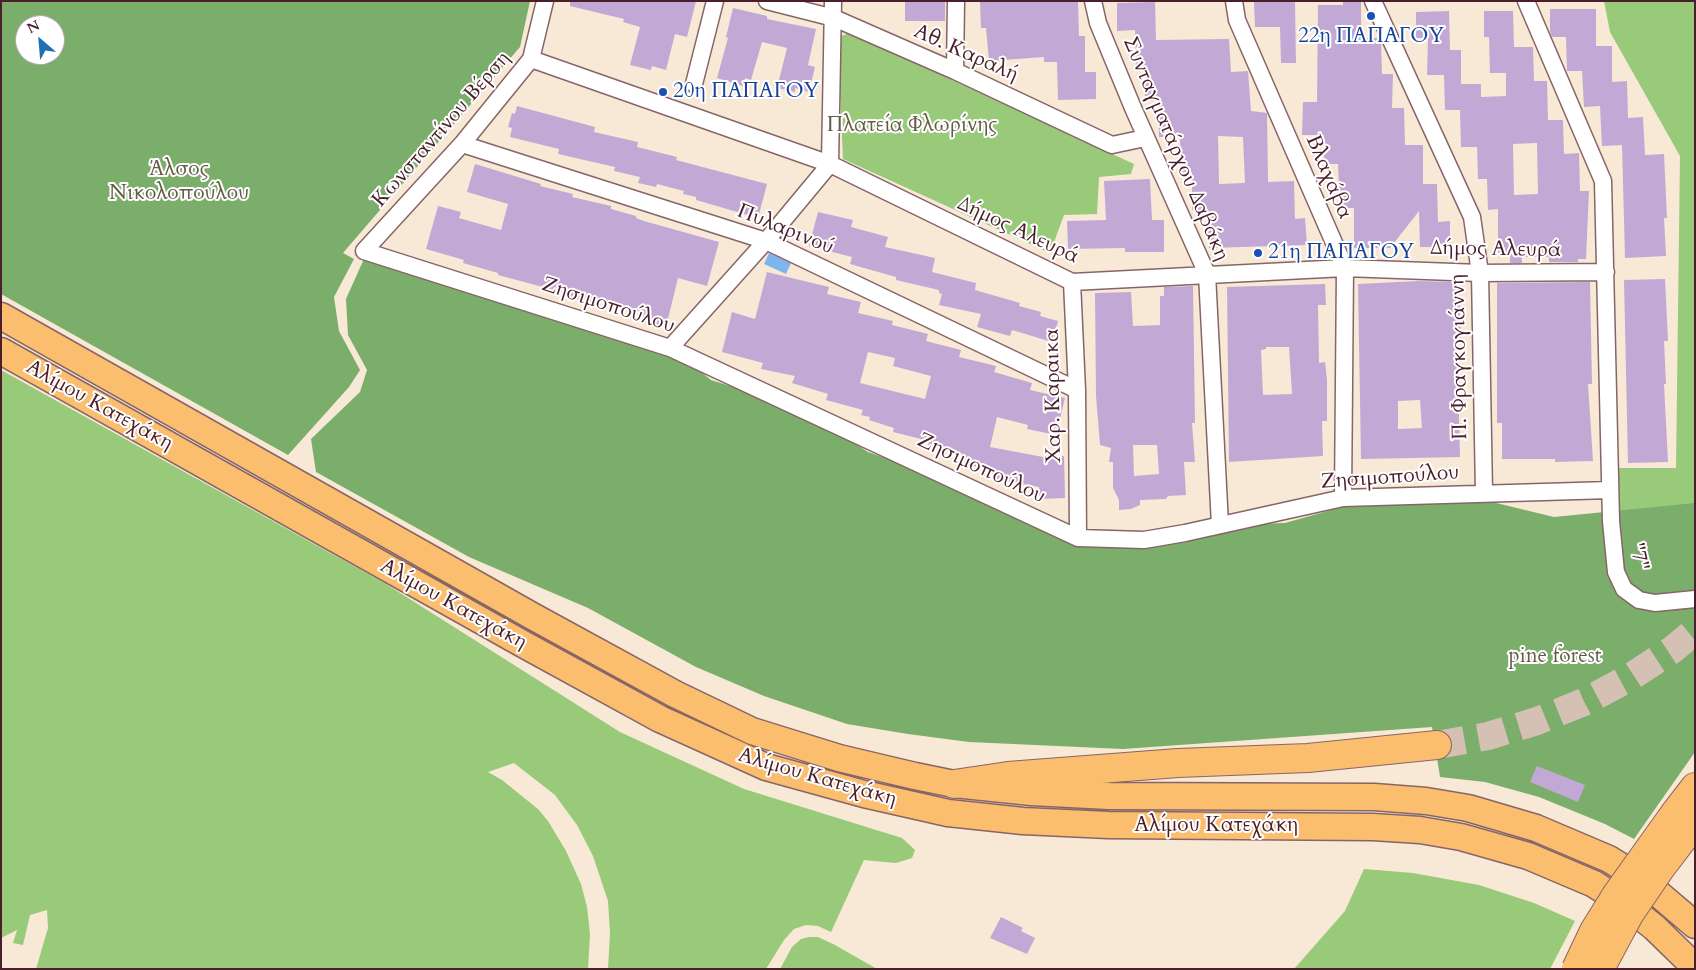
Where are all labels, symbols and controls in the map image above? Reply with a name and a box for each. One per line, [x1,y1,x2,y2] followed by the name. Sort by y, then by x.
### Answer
[1365,10,1377,22] marker: 22η ΠΑΠΑΓΟΥ
[15,15,65,65] north arrow
[24,16,43,38] text: N
[910,20,1022,88] street label: Αθ. Καραλή
[1298,24,1444,50] place label: 22η ΠΑΠΑΓΟΥ
[1116,33,1234,265] street label: Συνταγματάρχου Δαβάκη
[368,47,516,213] street label: Κωνσταντίνου Βέρση
[673,79,819,105] place label: 20η ΠΑΠΑΓΟΥ
[657,86,669,98] marker: 20η ΠΑΠΑΓΟΥ
[827,113,997,139] park label: Πλατεία Φλωρίνης
[1299,131,1357,223] street label: Βλαχάβα
[109,157,249,207] park label: Άλσος Νικολοπούλου
[953,192,1083,270] street label: Δήμος Αλευρά
[733,199,837,261] street label: Πυλαρινού
[1430,236,1562,264] street label: Δήμος Αλευρά
[1268,240,1414,266] place label: 21η ΠΑΠΑΓΟΥ
[1252,247,1264,259] marker: 21η ΠΑΠΑΓΟΥ
[538,273,678,339] street label: Ζησιμοπούλου
[1446,274,1474,440] street label: Π. Φραγκογιάννη
[1040,329,1068,463] street label: Χαρ. Καραικα
[21,355,177,457] street label: Αλίμου Κατεχάκη
[913,428,1049,510] street label: Ζησιμοπούλου
[1320,461,1460,495] street label: Ζησιμοπούλου
[1623,541,1653,573] street label: "7"
[375,554,531,656] street label: Αλίμου Κατεχάκη
[1509,644,1601,670] park label: pine forest
[735,743,899,813] street label: Αλίμου Κατεχάκη
[1134,813,1298,839] street label: Αλίμου Κατεχάκη

